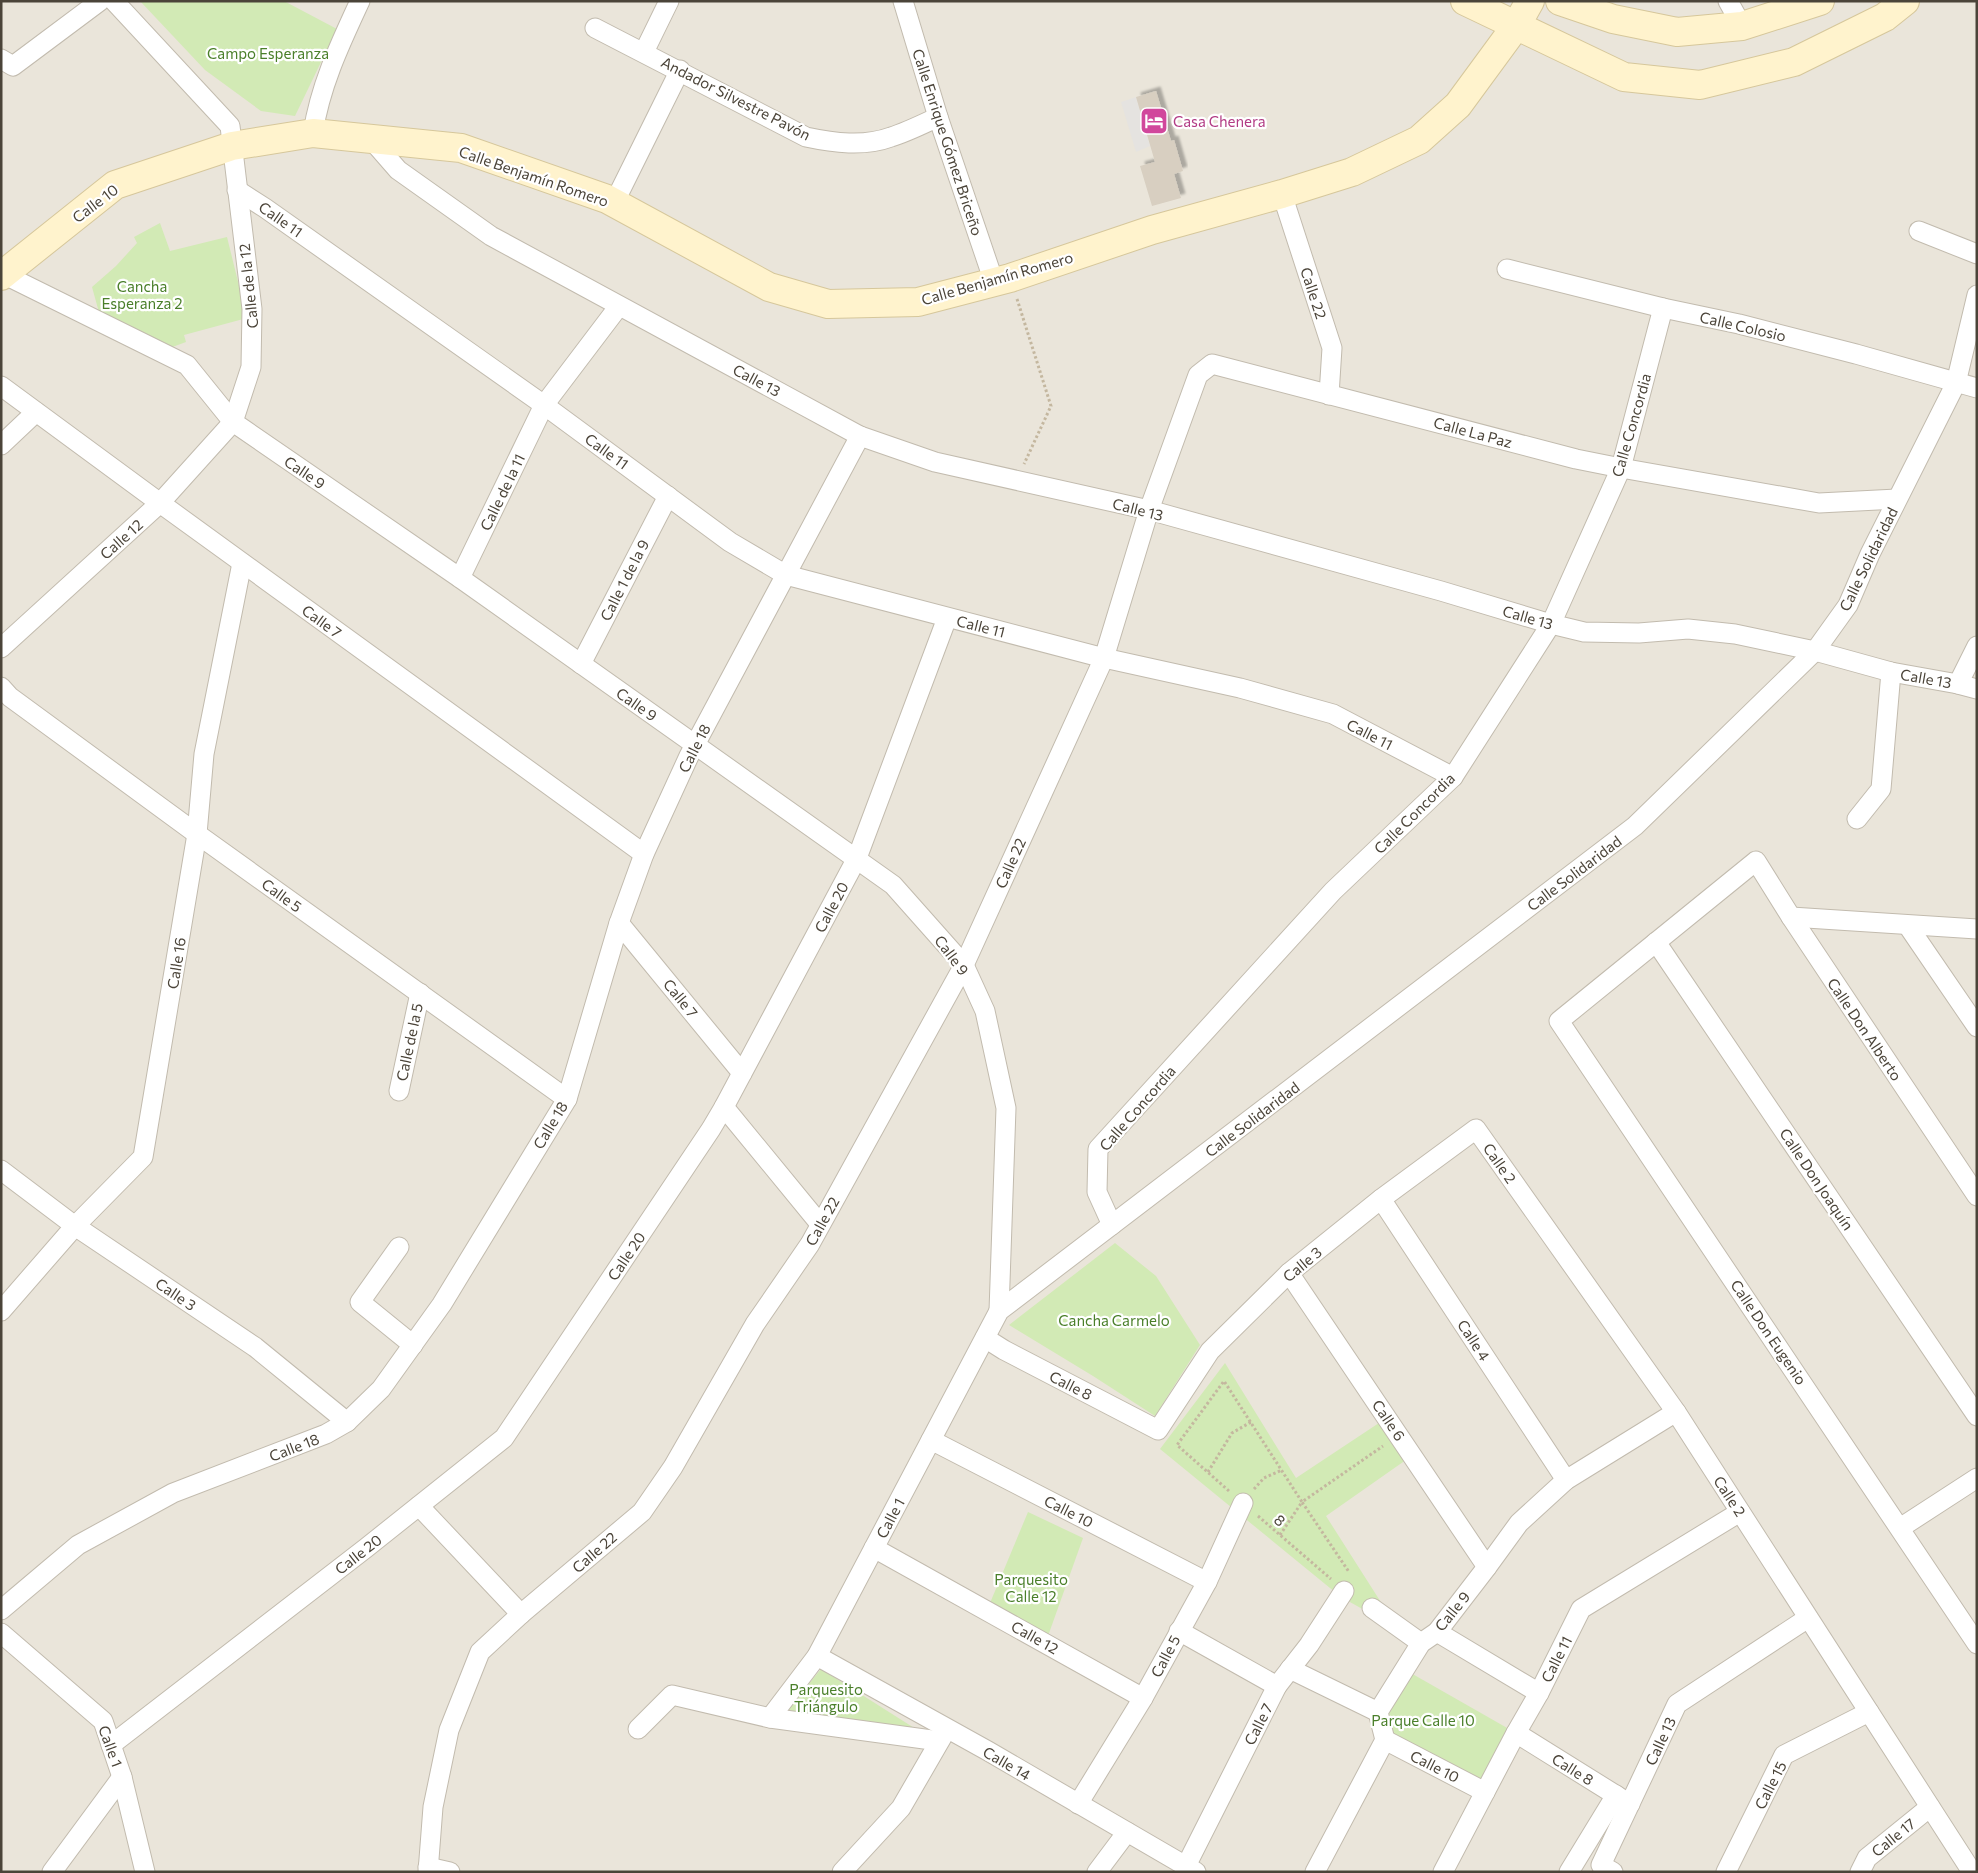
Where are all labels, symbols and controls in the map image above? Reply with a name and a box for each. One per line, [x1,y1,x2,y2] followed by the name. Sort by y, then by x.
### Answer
[207,44,329,62] park label: Campo Esperanza
[909,46,987,238] street label: Calle Enrique Gómez Briceño
[658,52,814,144] street label: Andador Silvestre Pavón
[1139,106,1169,136] hotel icon: Casa Chenera
[1173,112,1266,130] place label: Casa Chenera
[457,142,611,210] street label: Calle Benjamín Romero
[69,180,121,226] street label: Calle 10
[256,197,306,241] street label: Calle 11
[235,243,261,329] street label: Calle de la 12
[919,248,1075,308] street label: Calle Benjamín Romero
[1297,265,1331,321] street label: Calle 22
[101,277,183,312] park label: Cancha Esperanza 2
[1698,307,1788,345] street label: Calle Colosio
[730,360,784,400] street label: Calle 13
[1608,371,1654,479] street label: Calle Concordia
[1432,413,1514,451] street label: Calle La Paz
[582,429,632,473] street label: Calle 11
[476,451,528,533] street label: Calle de la 11
[281,452,329,492] street label: Calle 9
[1111,494,1165,524] street label: Calle 13
[1835,504,1901,614] street label: Calle Solidaridad
[96,515,146,563] street label: Calle 12
[596,536,652,624] street label: Calle 1 de la 9
[299,601,345,641] street label: Calle 7
[1501,601,1555,633] street label: Calle 13
[955,611,1007,641] street label: Calle 11
[1899,665,1953,691] street label: Calle 13
[613,684,661,724] street label: Calle 9
[1344,715,1396,753] street label: Calle 11
[674,721,714,775] street label: Calle 18
[1370,769,1458,857] street label: Calle Concordia
[1523,832,1625,914] street label: Calle Solidaridad
[991,835,1029,891] street label: Calle 22
[258,874,306,916] street label: Calle 5
[810,879,852,935] street label: Calle 20
[931,931,973,979] street label: Calle 9
[163,936,189,990] street label: Calle 16
[1824,974,1906,1084] street label: Calle Don Alberto
[660,975,702,1021] street label: Calle 7
[392,1001,426,1083] street label: Calle de la 5
[1095,1062,1179,1154] street label: Calle Concordia
[1201,1078,1303,1160] street label: Calle Solidaridad
[529,1098,571,1152] street label: Calle 18
[1776,1125,1858,1233] street label: Calle Don Joaquín
[1480,1139,1520,1187] street label: Calle 2
[801,1193,843,1249] street label: Calle 22
[603,1228,649,1284] street label: Calle 20
[1279,1243,1325,1285] street label: Calle 3
[152,1274,200,1314] street label: Calle 3
[1727,1276,1811,1388] street label: Calle Don Eugenio
[1058,1311,1170,1329] park label: Cancha Carmelo
[1454,1316,1494,1364] street label: Calle 4
[1047,1367,1095,1403] street label: Calle 8
[1369,1396,1409,1444] street label: Calle 6
[266,1429,322,1465] street label: Calle 18
[1710,1472,1750,1520] street label: Calle 2
[1041,1491,1097,1531] street label: Calle 10
[872,1495,908,1541] street label: Calle 1
[1271,1510,1289,1530] street label: 8
[568,1528,620,1576] street label: Calle 22
[331,1530,385,1578] street label: Calle 20
[994,1570,1068,1605] park label: Parquesito Calle 12
[1431,1588,1473,1634] street label: Calle 9
[1008,1617,1062,1657] street label: Calle 12
[1146,1632,1184,1680] street label: Calle 5
[1537,1633,1575,1685] street label: Calle 11
[789,1680,863,1715] park label: Parquesito Triángulo
[1240,1700,1276,1748] street label: Calle 7
[1371,1711,1475,1729] park label: Parque Calle 10
[1641,1714,1679,1768] street label: Calle 13
[95,1723,127,1769] street label: Calle 1
[980,1742,1034,1784] street label: Calle 14
[1407,1746,1463,1786] street label: Calle 10
[1549,1749,1597,1789] street label: Calle 8
[1750,1758,1790,1812] street label: Calle 15
[1868,1814,1918,1860] street label: Calle 17

